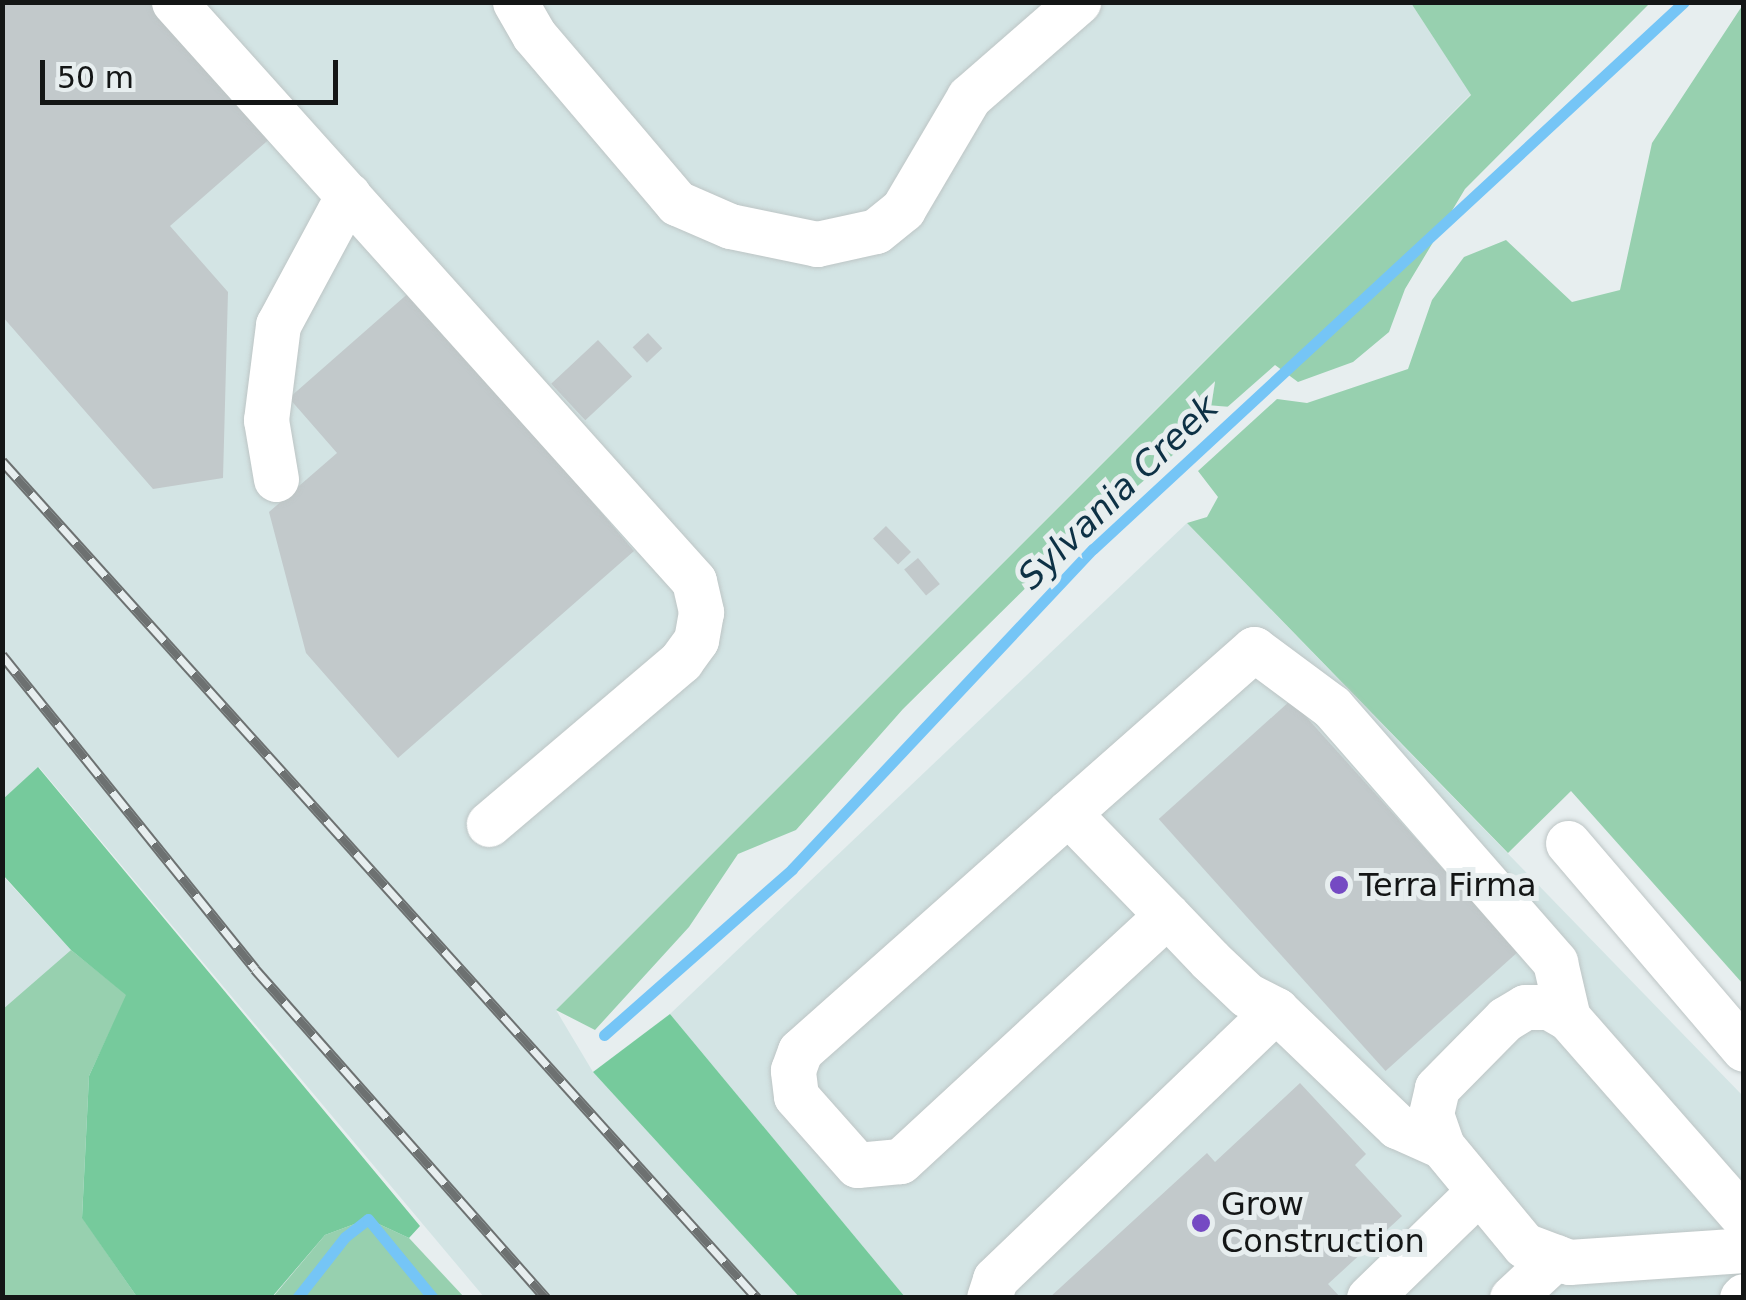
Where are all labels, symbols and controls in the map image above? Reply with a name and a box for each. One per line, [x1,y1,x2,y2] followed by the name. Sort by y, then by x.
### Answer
[45,40,342,102] scale bar
[57,60,134,95] text: 50 m
[1009,386,1227,598] water label: Sylvania Creek
[1359,866,1537,904] place label: Terra Firma
[1328,874,1350,896] marker: Terra Firma
[1221,1186,1425,1261] place label: Grow Construction
[1190,1212,1212,1234] marker: Grow Construction

